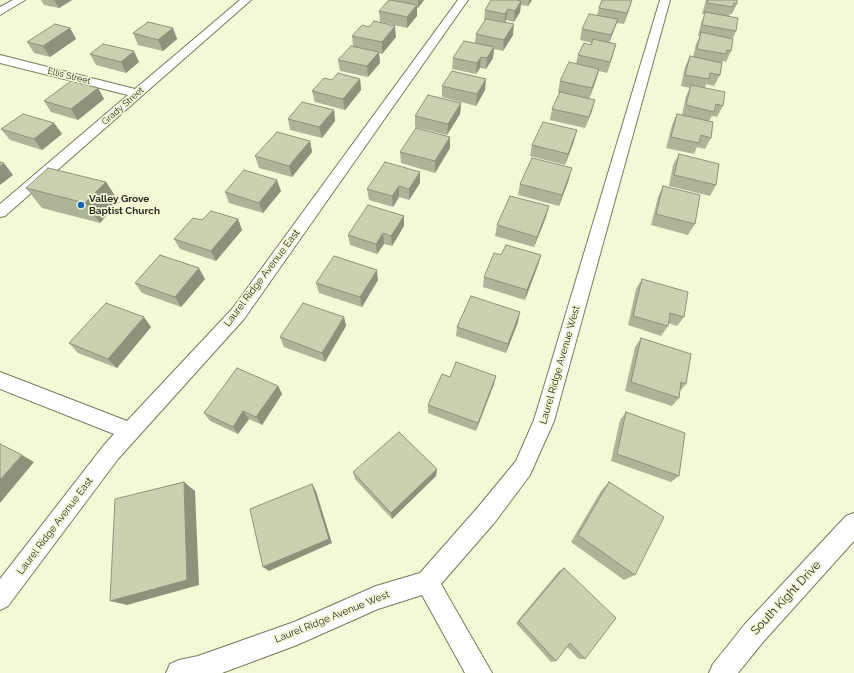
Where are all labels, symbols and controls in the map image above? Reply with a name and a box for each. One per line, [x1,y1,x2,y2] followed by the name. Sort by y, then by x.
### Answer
[46,65,92,87] street label: Ellis Street
[100,85,146,127] street label: Grady Street
[89,193,160,216] place label: Valley Grove Baptist Church
[76,200,86,210] marker: Valley Grove Baptist Church
[222,227,302,329] street label: Laurel Ridge Avenue East
[537,304,583,426] street label: Laurel Ridge Avenue West
[15,475,95,577] street label: Laurel Ridge Avenue East
[748,558,824,638] street label: South Kight Drive
[273,588,391,646] street label: Laurel Ridge Avenue West

